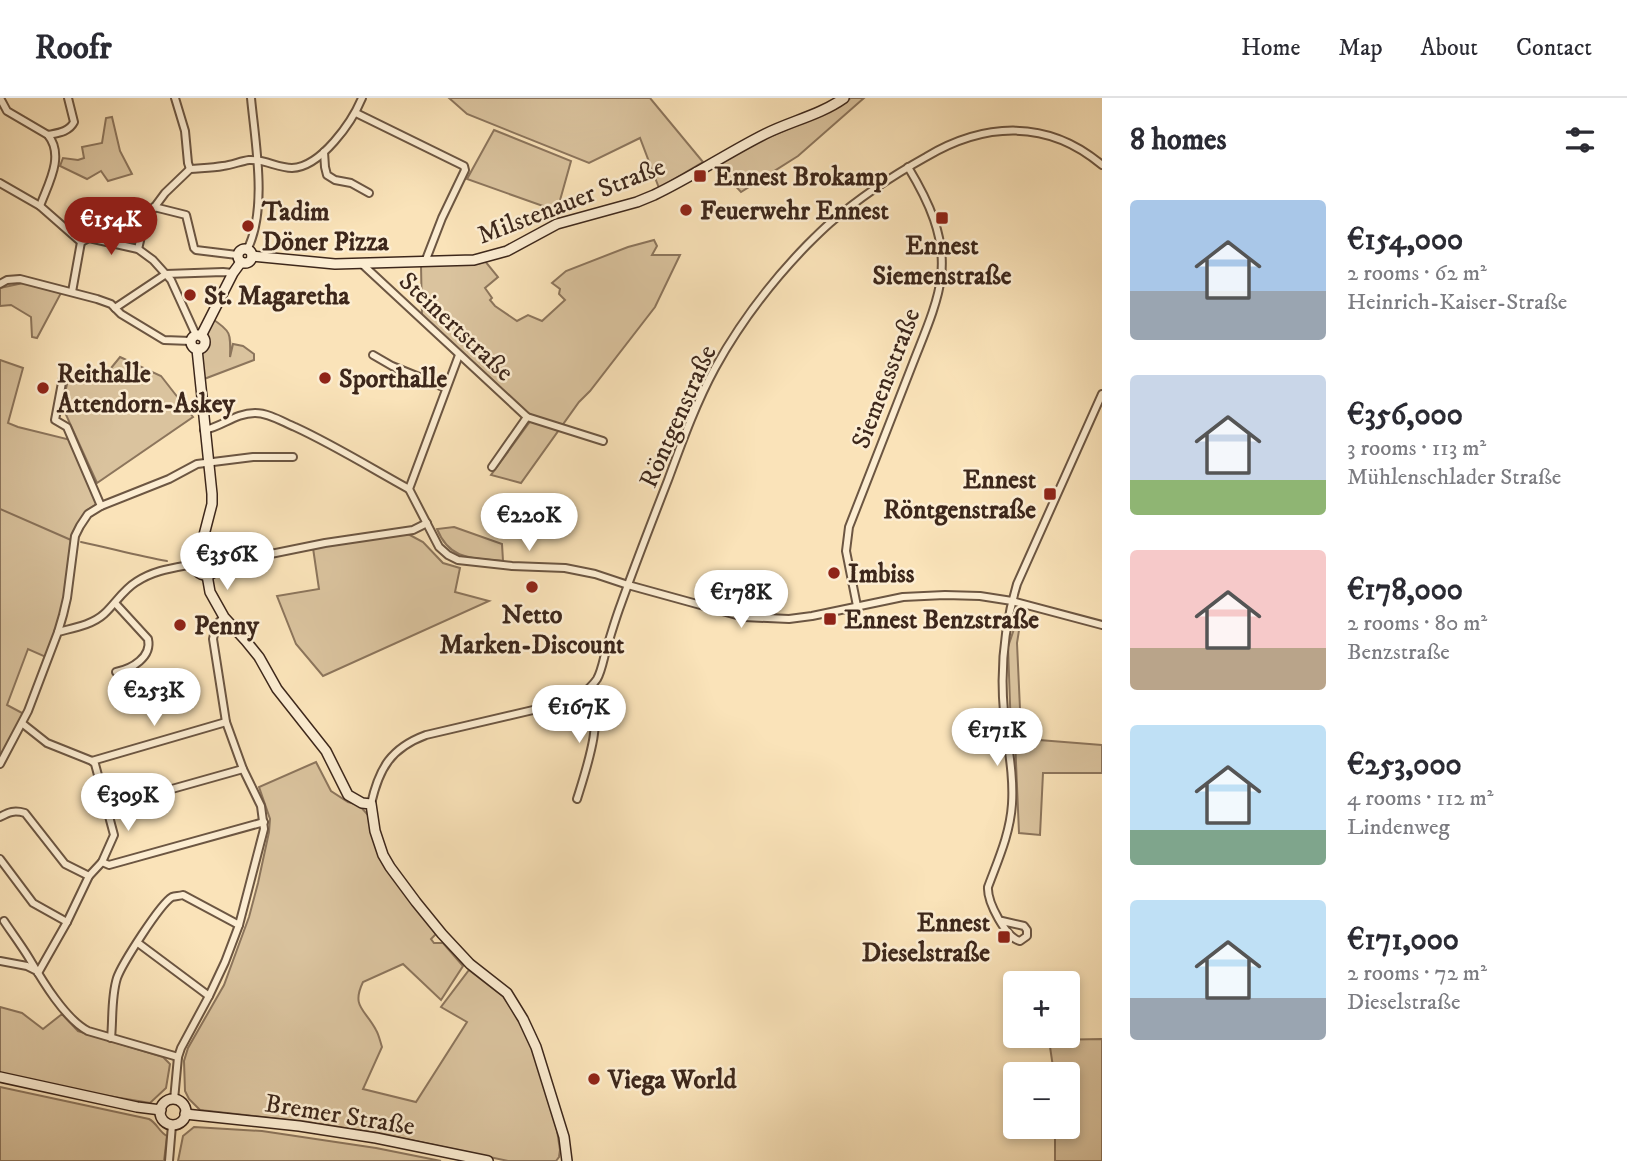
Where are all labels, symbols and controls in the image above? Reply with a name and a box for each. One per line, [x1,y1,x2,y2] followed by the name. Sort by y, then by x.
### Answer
[35,28,112,69] text: Roofr
[1241,33,1300,63] text: Home
[1338,33,1383,63] text: Map
[1421,33,1478,63] text: About
[1516,33,1592,63] text: Contact
[1561,121,1599,159] icon: filters
[1130,122,1227,159] text: 8 homes
[473,150,670,252] street label: Milstenauer Straße
[714,161,888,194] place label: Ennest Brokamp
[692,168,708,184] marker: Ennest Brokamp
[700,195,889,228] place label: Feuerwehr Ennest
[261,196,390,259] place label: Tadim Döner Pizza
[62,198,160,257] pin: €154K
[678,202,694,218] marker: Feuerwehr Ennest
[80,205,142,234] text: €154K
[934,210,950,226] marker: Ennest Siemenstraße
[240,218,256,234] marker: Tadim Döner Pizza
[1347,222,1463,259] text: €154,000
[1186,228,1270,312] icon: home
[872,230,1012,293] place label: Ennest Siemenstraße
[1347,259,1487,288] text: 2 rooms · 62 m²
[391,265,521,389] street label: Steinertstraße
[204,280,351,313] place label: St. Magaretha
[182,287,198,303] marker: St. Magaretha
[1347,288,1567,317] text: Heinrich-Kaiser-Straße
[845,304,928,453] street label: Siemensstraße
[632,340,725,493] street label: Röntgenstraße
[56,358,235,421] place label: Reithalle Attendorn-Askey
[339,363,447,396] place label: Sporthalle
[317,370,333,386] marker: Sporthalle
[35,380,51,396] marker: Reithalle Attendorn-Askey
[1347,397,1463,434] text: €356,000
[1186,403,1270,487] icon: home
[1347,434,1486,463] text: 3 rooms · 113 m²
[1347,463,1561,492] text: Mühlenschlader Straße
[883,464,1037,527] place label: Ennest Röntgenstraße
[1042,486,1058,502] marker: Ennest Röntgenstraße
[480,494,578,553] pin: €220K
[497,501,561,530] text: €220K
[178,532,276,592] pin: €356K
[196,540,258,569] text: €356K
[848,558,915,591] place label: Imbiss
[826,565,842,581] marker: Imbiss
[692,570,790,630] pin: €178K
[1347,572,1463,609] text: €178,000
[710,578,772,607] text: €178K
[1186,578,1270,662] icon: home
[524,579,540,595] marker: Netto Marken-Discount
[440,599,625,662] place label: Netto Marken-Discount
[844,604,1039,637] place label: Ennest Benzstraße
[1347,609,1487,638] text: 2 rooms · 80 m²
[194,610,259,643] place label: Penny
[822,611,838,627] marker: Ennest Benzstraße
[172,617,188,633] marker: Penny
[1347,638,1450,667] text: Benzstraße
[105,668,203,728] pin: €253K
[124,676,184,705] text: €253K
[530,686,628,745] pin: €167K
[548,693,610,722] text: €167K
[948,708,1046,768] pin: €171K
[968,716,1026,745] text: €171K
[1347,747,1462,784] text: €253,000
[1186,753,1270,837] icon: home
[79,774,177,833] pin: €309K
[97,781,159,810] text: €309K
[1347,784,1494,813] text: 4 rooms · 112 m²
[1347,813,1450,842] text: Lindenweg
[862,907,991,970] place label: Ennest Dieselstraße
[1347,922,1459,959] text: €171,000
[1186,928,1270,1012] icon: home
[996,929,1012,945] marker: Ennest Dieselstraße
[1347,959,1487,988] text: 2 rooms · 72 m²
[1003,971,1080,1139] map controls
[1003,971,1080,1048] button: +
[1347,988,1461,1017] text: Dieselstraße
[1003,1062,1080,1139] button: −
[607,1064,737,1097] place label: Viega World
[586,1071,602,1087] marker: Viega World
[262,1087,417,1144] street label: Bremer Straße

